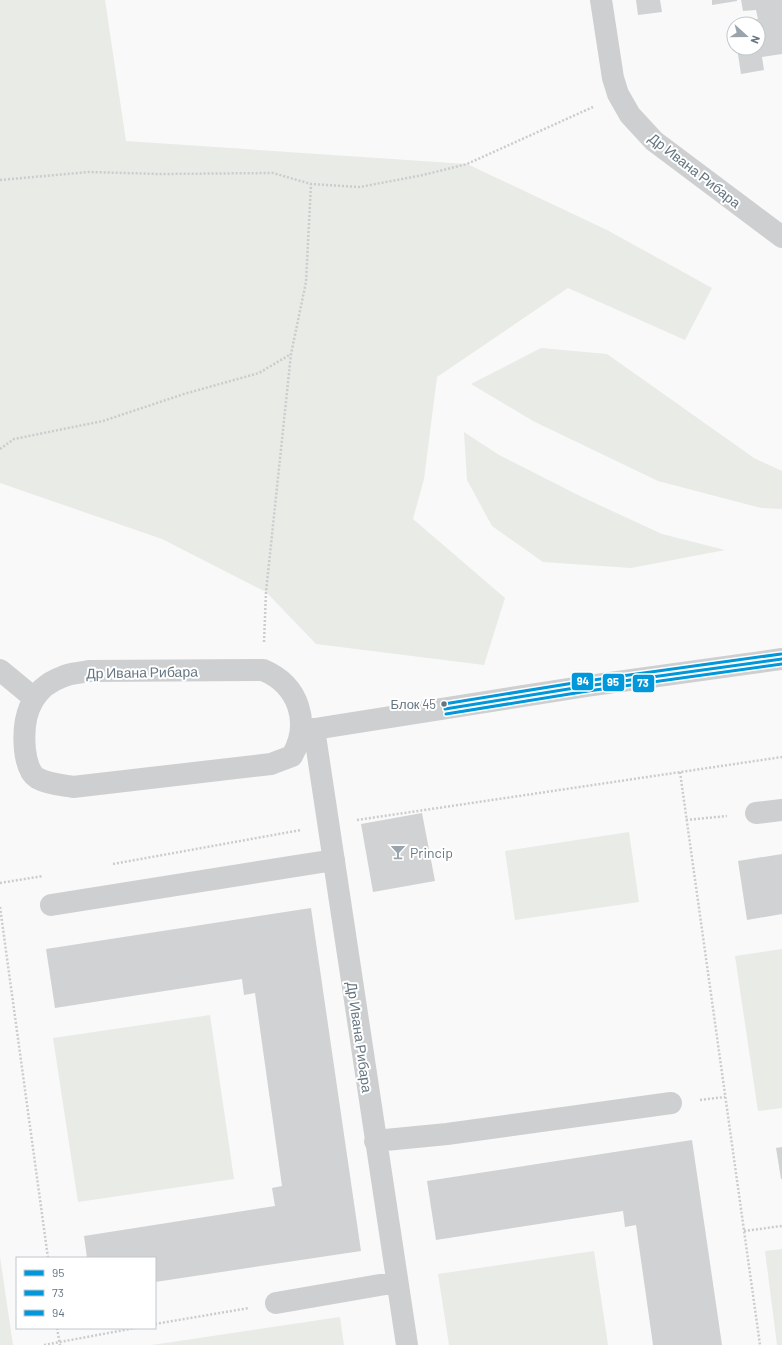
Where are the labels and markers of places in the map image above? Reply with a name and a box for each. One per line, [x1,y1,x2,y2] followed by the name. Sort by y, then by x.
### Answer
[391,696,436,712] place label: Блок 45
[439,699,449,709] marker: Блок 45
[389,843,407,861] bar icon: Princip
[410,844,453,861] place label: Princip

